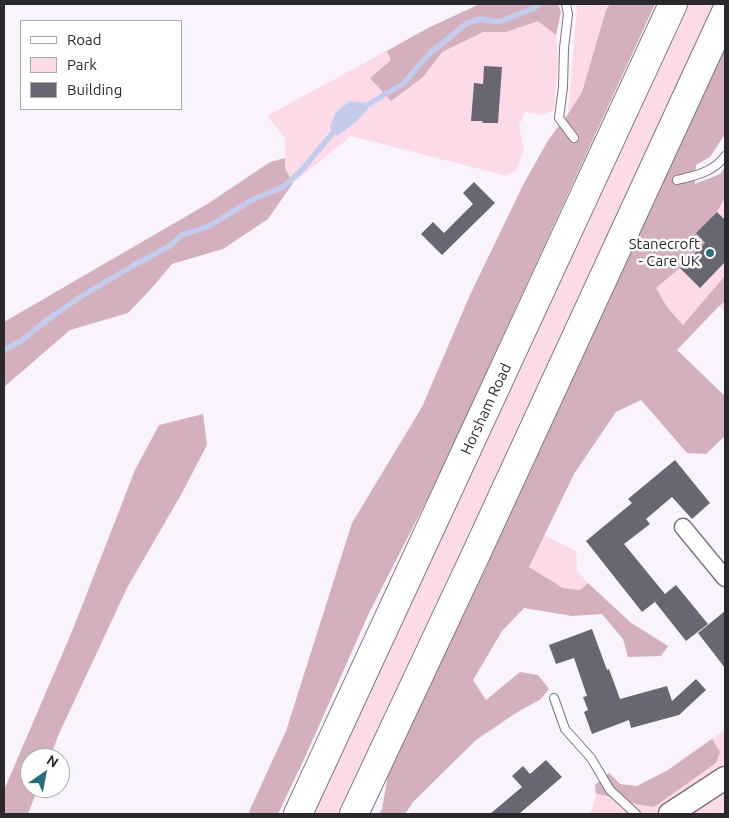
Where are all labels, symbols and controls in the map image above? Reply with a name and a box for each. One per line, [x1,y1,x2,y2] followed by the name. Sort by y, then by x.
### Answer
[20,20,182,110] legend
[67,31,102,48] text: Road
[67,56,97,73] text: Park
[67,81,122,98] text: Building
[629,235,700,270] place label: Stanecroft - Care UK
[704,247,716,259] marker: Stanecroft - Care UK
[457,360,515,458] street label: Horsham Road
[20,748,70,798] north arrow
[44,752,61,771] text: N

